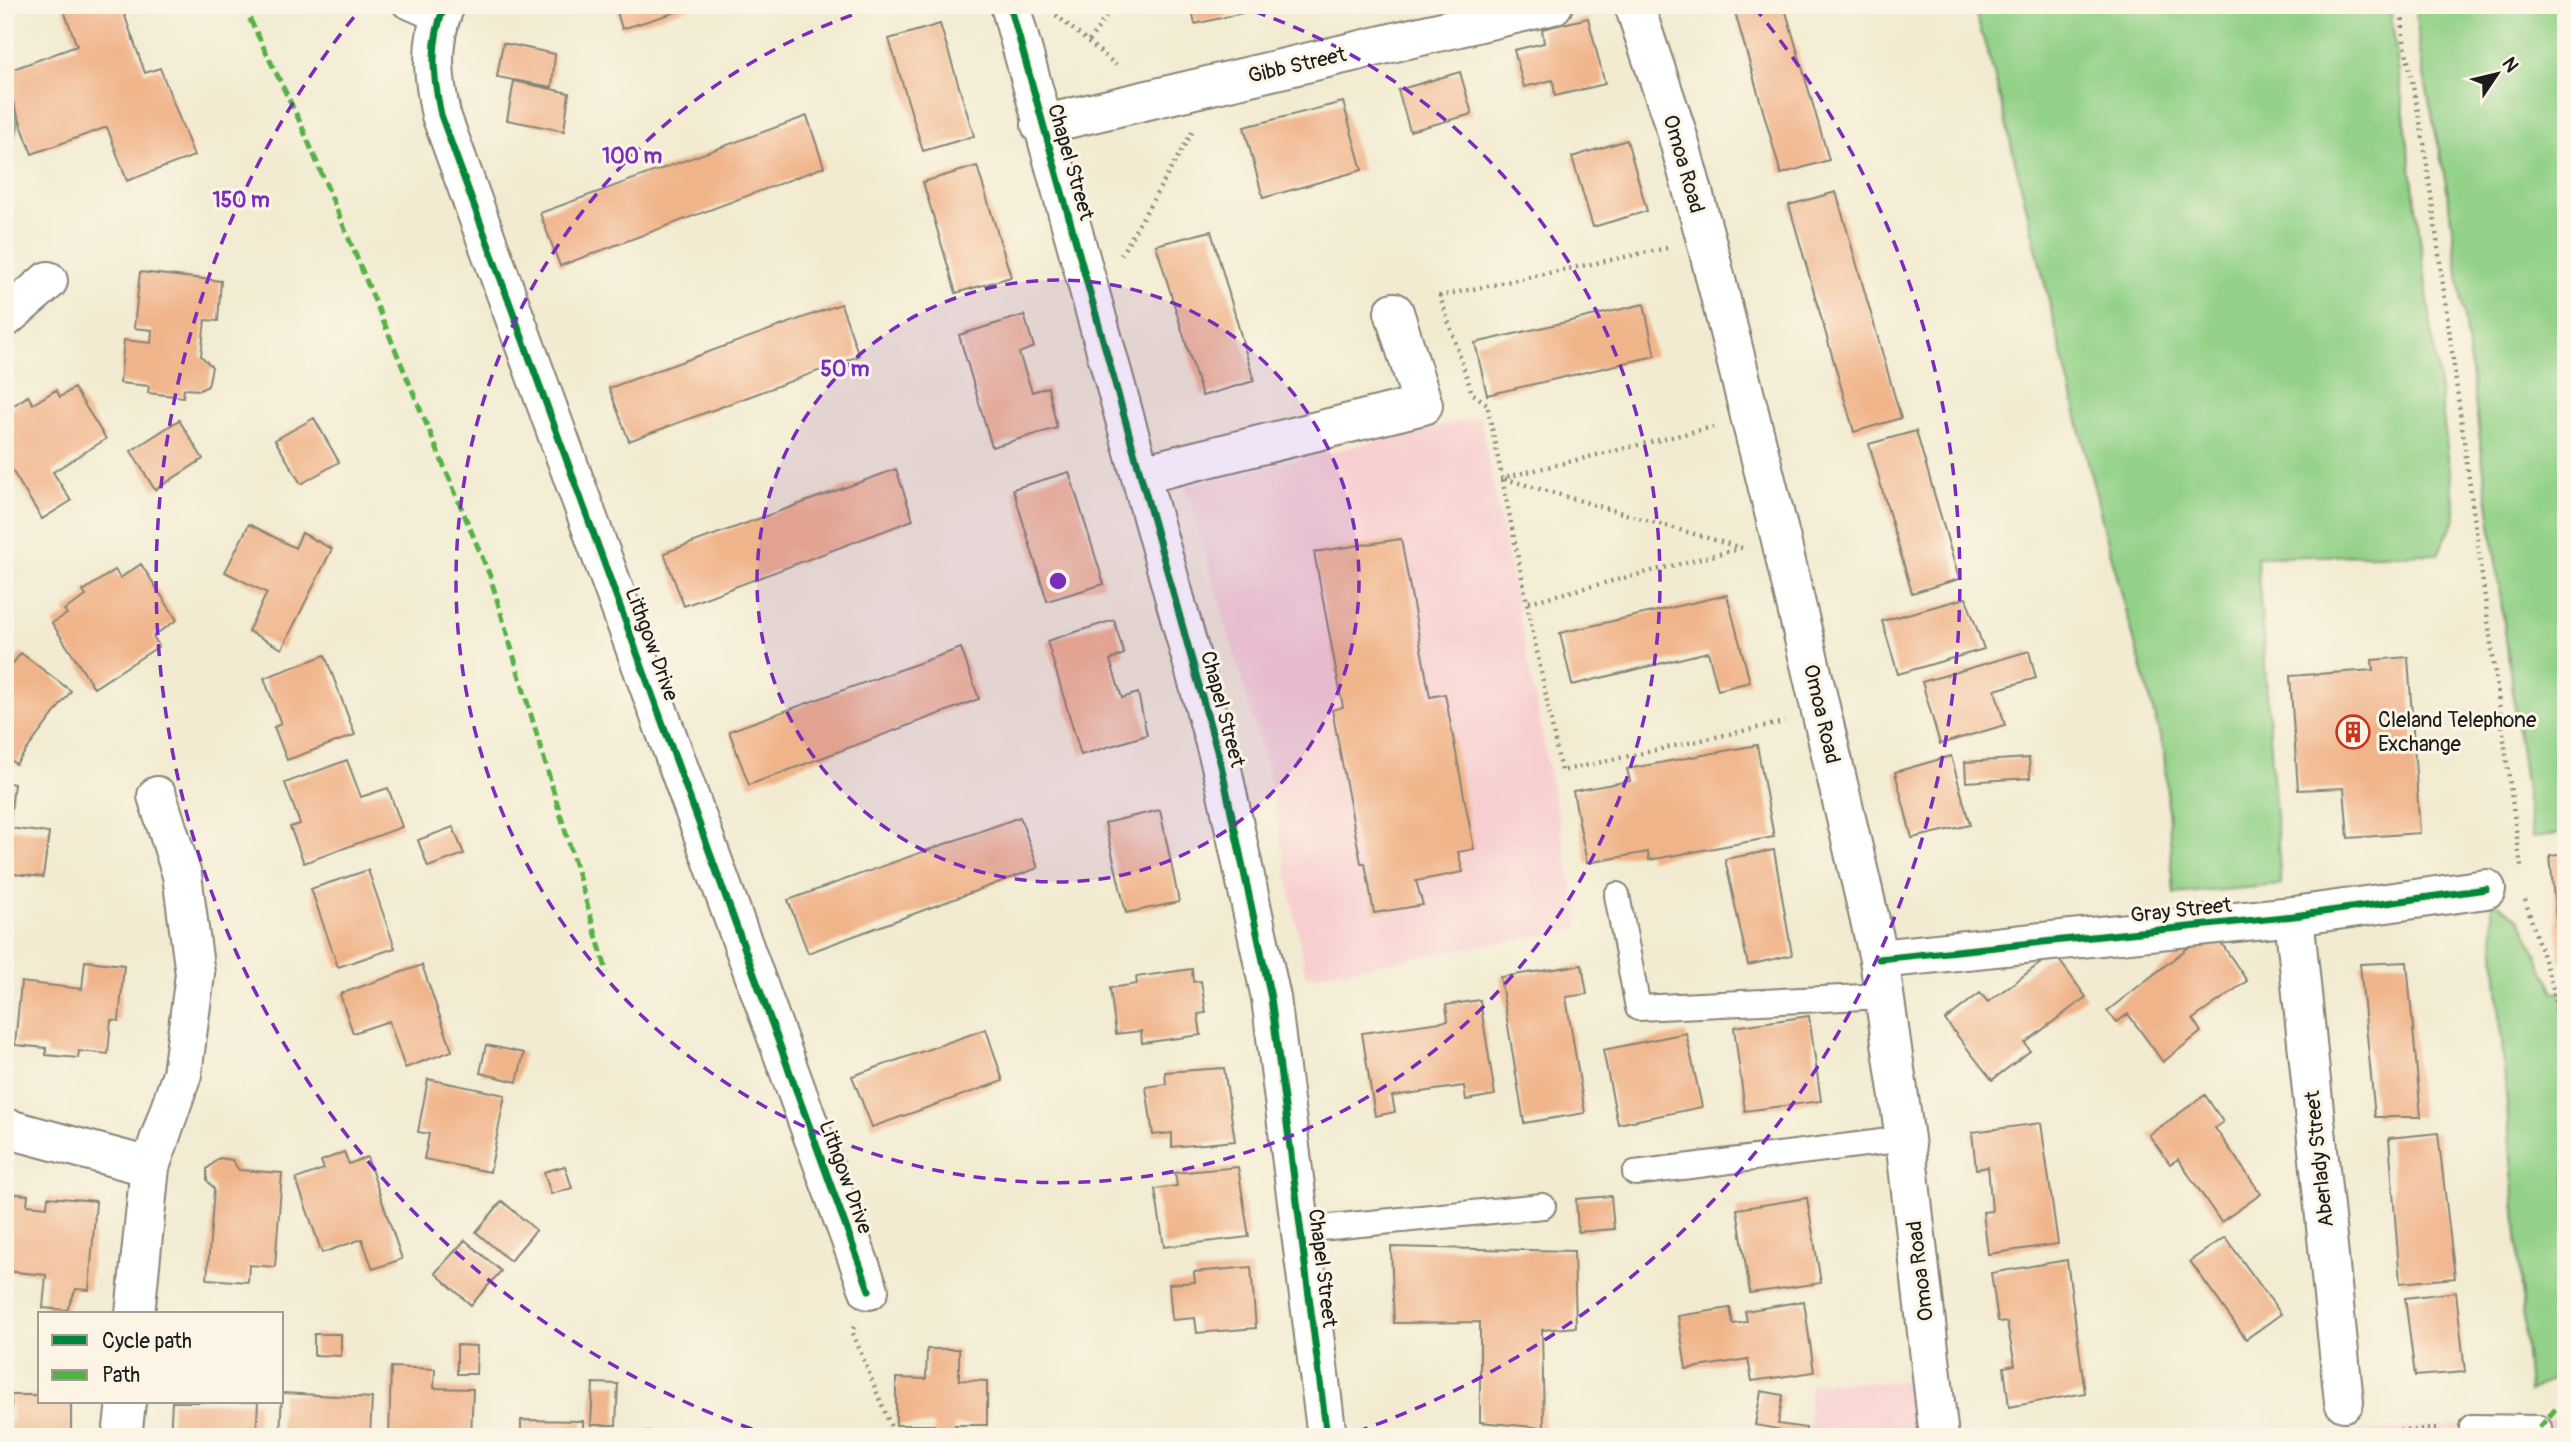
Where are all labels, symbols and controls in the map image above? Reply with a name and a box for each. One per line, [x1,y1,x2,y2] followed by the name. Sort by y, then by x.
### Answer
[2462,38,2532,108] north arrow
[1245,41,1349,90] street label: Gibb Street
[2497,53,2524,77] text: N
[1041,101,1100,224] street label: Chapel Street
[1657,112,1710,216] street label: Omoa Road
[602,143,662,170] text: 100 m
[212,187,270,214] text: 150 m
[821,356,870,383] text: 50 m
[1046,569,1070,593] centre of rings
[618,584,685,705] street label: Lithgow Drive
[1194,648,1251,771] street label: Chapel Street
[1797,662,1846,766] street label: Omoa Road
[2378,707,2537,758] place label: Cleland Telephone Exchange
[2334,713,2372,751] building icon: Cleland Telephone Exchange
[2129,892,2234,929] street label: Gray Street
[2299,1089,2340,1229] street label: Aberlady Street
[812,1117,879,1238] street label: Lithgow Drive
[1302,1207,1343,1329] street label: Chapel Street
[1901,1219,1940,1323] street label: Omoa Road
[38,1312,284,1404] legend
[102,1328,192,1355] text: Cycle path
[102,1362,140,1389] text: Path

